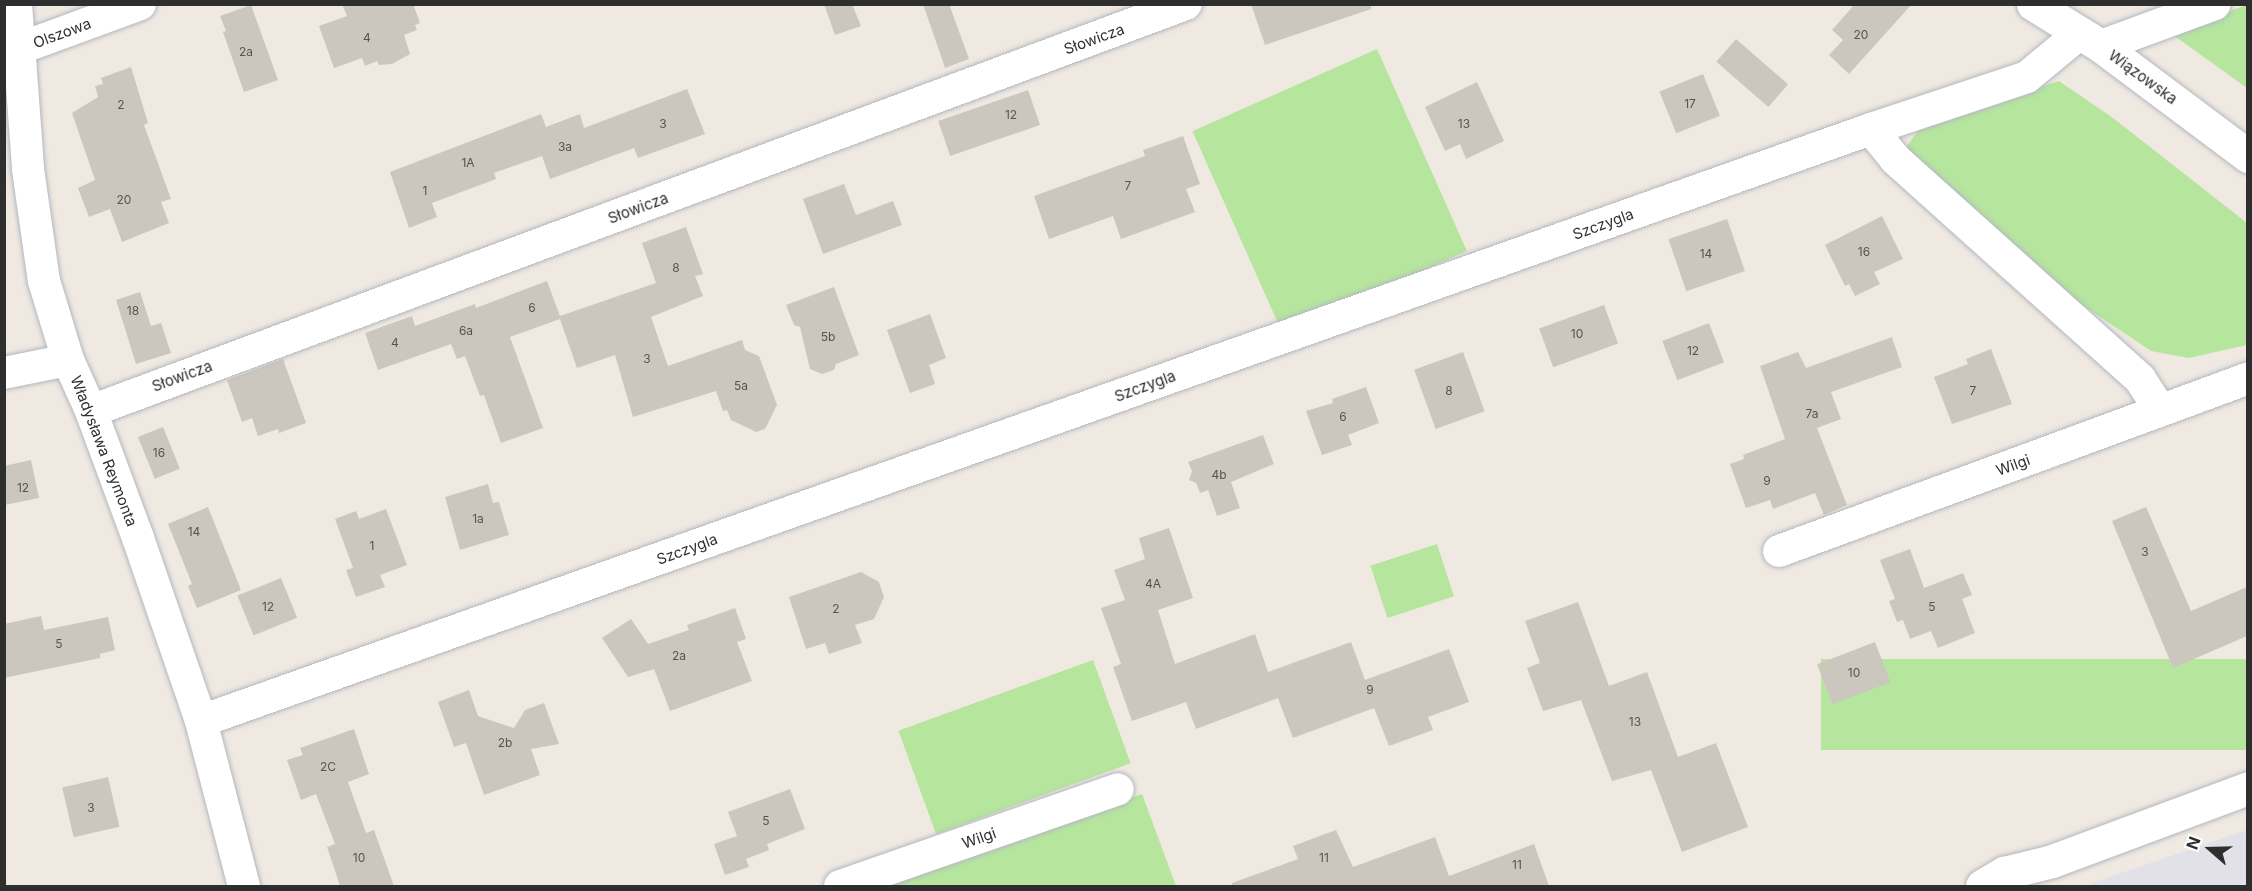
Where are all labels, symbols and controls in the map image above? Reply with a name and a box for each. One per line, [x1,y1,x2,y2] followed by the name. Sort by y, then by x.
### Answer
[30,14,94,52] street label: Olszowa
[1061,20,1127,58] street label: Słowicza
[1854,28,1868,42] house number: 20
[363,31,371,45] house number: 4
[239,45,253,59] house number: 2a
[2105,46,2181,108] street label: Wiązowska
[1684,97,1696,111] house number: 17
[117,98,125,112] house number: 2
[1005,108,1017,122] house number: 12
[659,117,667,131] house number: 3
[1458,117,1470,131] house number: 13
[558,140,572,154] house number: 3a
[461,156,475,170] house number: 1A
[1125,179,1131,193] house number: 7
[423,184,427,198] house number: 1
[605,189,671,227] street label: Słowicza
[117,193,131,207] house number: 20
[1570,205,1636,243] street label: Szczygla
[1858,245,1870,259] house number: 16
[1700,247,1712,261] house number: 14
[672,261,680,275] house number: 8
[528,301,536,315] house number: 6
[127,304,139,318] house number: 18
[459,324,473,338] house number: 6a
[1571,327,1583,341] house number: 10
[821,330,835,344] house number: 5b
[391,336,399,350] house number: 4
[1687,344,1699,358] house number: 12
[643,352,651,366] house number: 3
[149,357,215,395] street label: Słowicza
[1112,367,1178,405] street label: Szczygla
[67,373,141,529] street label: Władysława Reymonta
[734,379,748,393] house number: 5a
[1445,384,1453,398] house number: 8
[1970,384,1976,398] house number: 7
[1806,407,1818,421] house number: 7a
[1339,410,1347,424] house number: 6
[153,446,165,460] house number: 16
[1994,451,2032,479] street label: Wilgi
[1211,468,1227,482] house number: 4b
[1763,474,1771,488] house number: 9
[17,481,29,495] house number: 12
[472,512,484,526] house number: 1a
[188,525,200,539] house number: 14
[654,530,720,568] street label: Szczygla
[370,539,374,553] house number: 1
[2141,545,2149,559] house number: 3
[1145,577,1161,591] house number: 4A
[262,600,274,614] house number: 12
[1928,600,1936,614] house number: 5
[832,602,840,616] house number: 2
[55,637,63,651] house number: 5
[672,649,686,663] house number: 2a
[1848,666,1860,680] house number: 10
[1366,683,1374,697] house number: 9
[1629,715,1641,729] house number: 13
[498,736,512,750] house number: 2b
[320,760,336,774] house number: 2C
[87,801,95,815] house number: 3
[762,814,770,828] house number: 5
[2180,819,2240,879] north arrow
[960,824,998,852] street label: Wilgi
[2182,834,2205,852] text: N
[353,851,365,865] house number: 10
[1319,851,1329,865] house number: 11
[1512,858,1522,872] house number: 11

